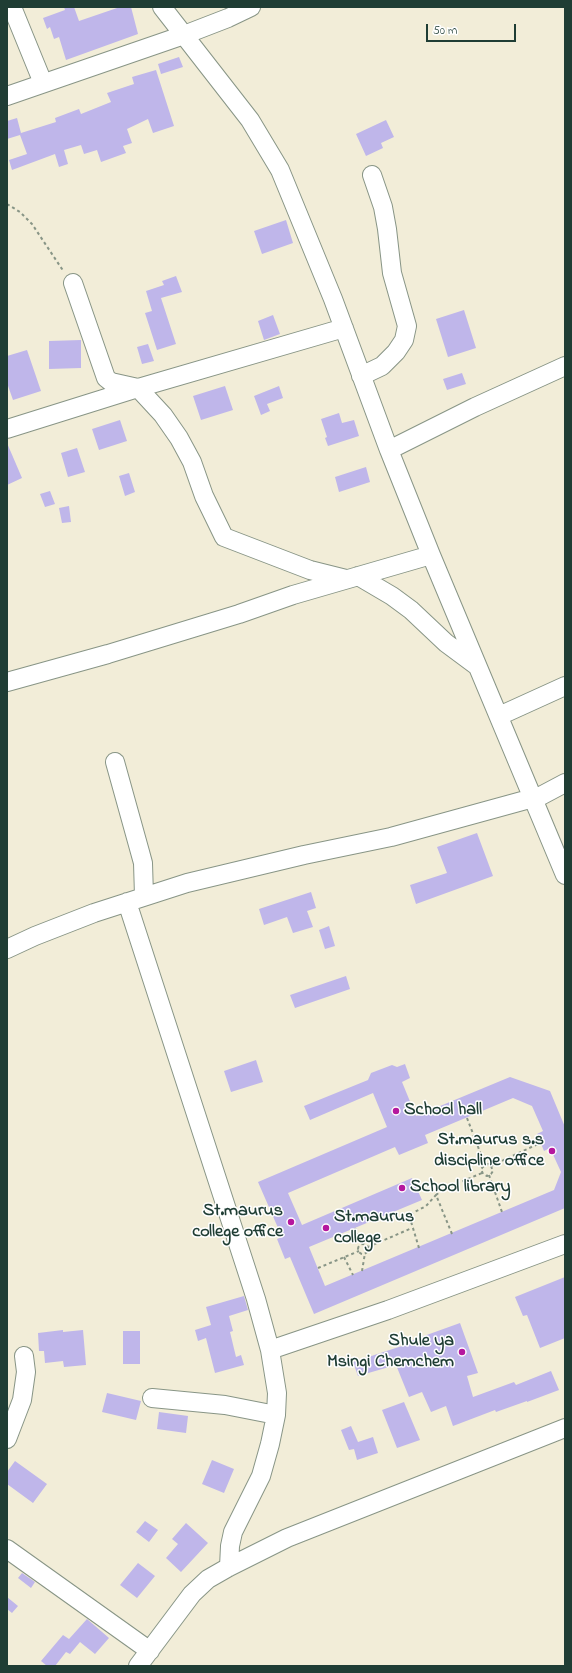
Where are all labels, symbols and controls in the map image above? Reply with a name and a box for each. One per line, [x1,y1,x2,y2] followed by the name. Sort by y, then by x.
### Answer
[428,16,518,42] scale bar
[433,22,457,40] text: 50 m
[404,1100,482,1122] place label: School hall
[391,1106,401,1116] marker: School hall
[434,1130,544,1172] place label: St.maurus s.s discipline office
[547,1146,557,1156] marker: St.maurus s.s discipline office
[410,1177,510,1199] place label: School library
[397,1183,407,1193] marker: School library
[192,1201,283,1244] place label: St.maurus college office
[334,1207,414,1250] place label: St.maurus college
[286,1217,296,1227] marker: St.maurus college office
[321,1223,331,1233] marker: St.maurus college
[327,1331,454,1374] place label: Shule ya Msingi Chemchem
[457,1347,467,1357] marker: Shule ya Msingi Chemchem

